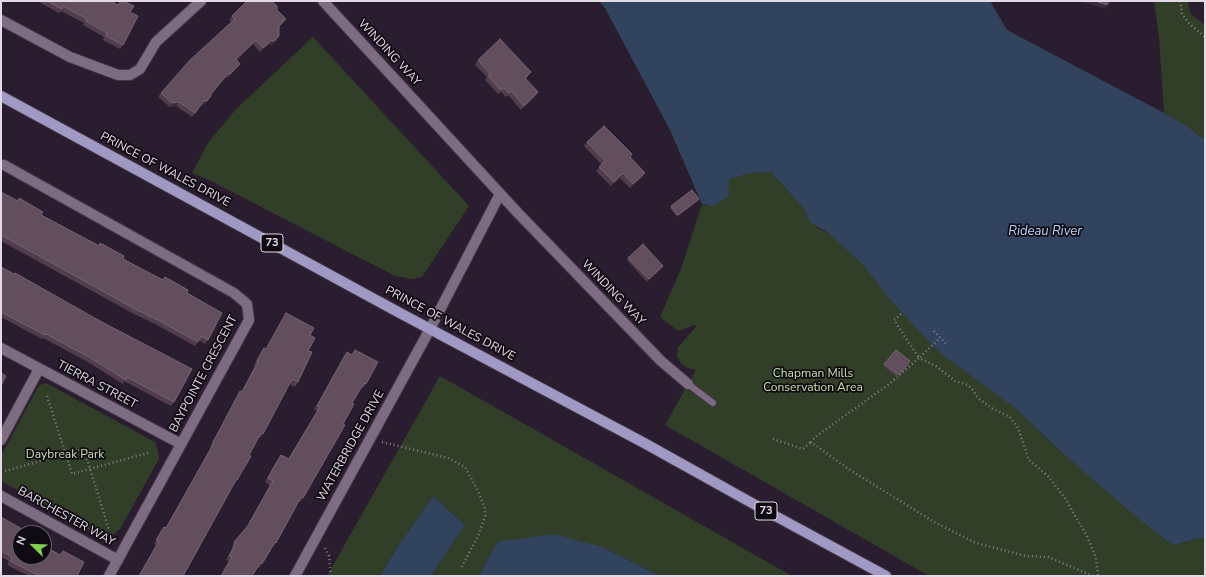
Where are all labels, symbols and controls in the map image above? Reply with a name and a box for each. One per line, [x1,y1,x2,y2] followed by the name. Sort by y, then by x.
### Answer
[355,17,423,89] street label: WINDING WAY
[98,130,232,210] street label: PRINCE OF WALES DRIVE
[1008,224,1082,240] water label: Rideau River
[261,234,283,252] road number: 73
[578,257,648,329] street label: WINDING WAY
[383,284,517,364] street label: PRINCE OF WALES DRIVE
[167,313,241,435] street label: BAYPOINTE CRESCENT
[55,358,139,412] street label: TIERRA STREET
[763,367,863,395] park label: Chapman Mills Conservation Area
[314,388,388,504] street label: WATERBRIDGE DRIVE
[26,448,104,462] park label: Daybreak Park
[15,484,117,550] street label: BARCHESTER WAY
[755,502,777,520] road number: 73
[12,525,52,565] north arrow
[13,534,30,547] text: N

